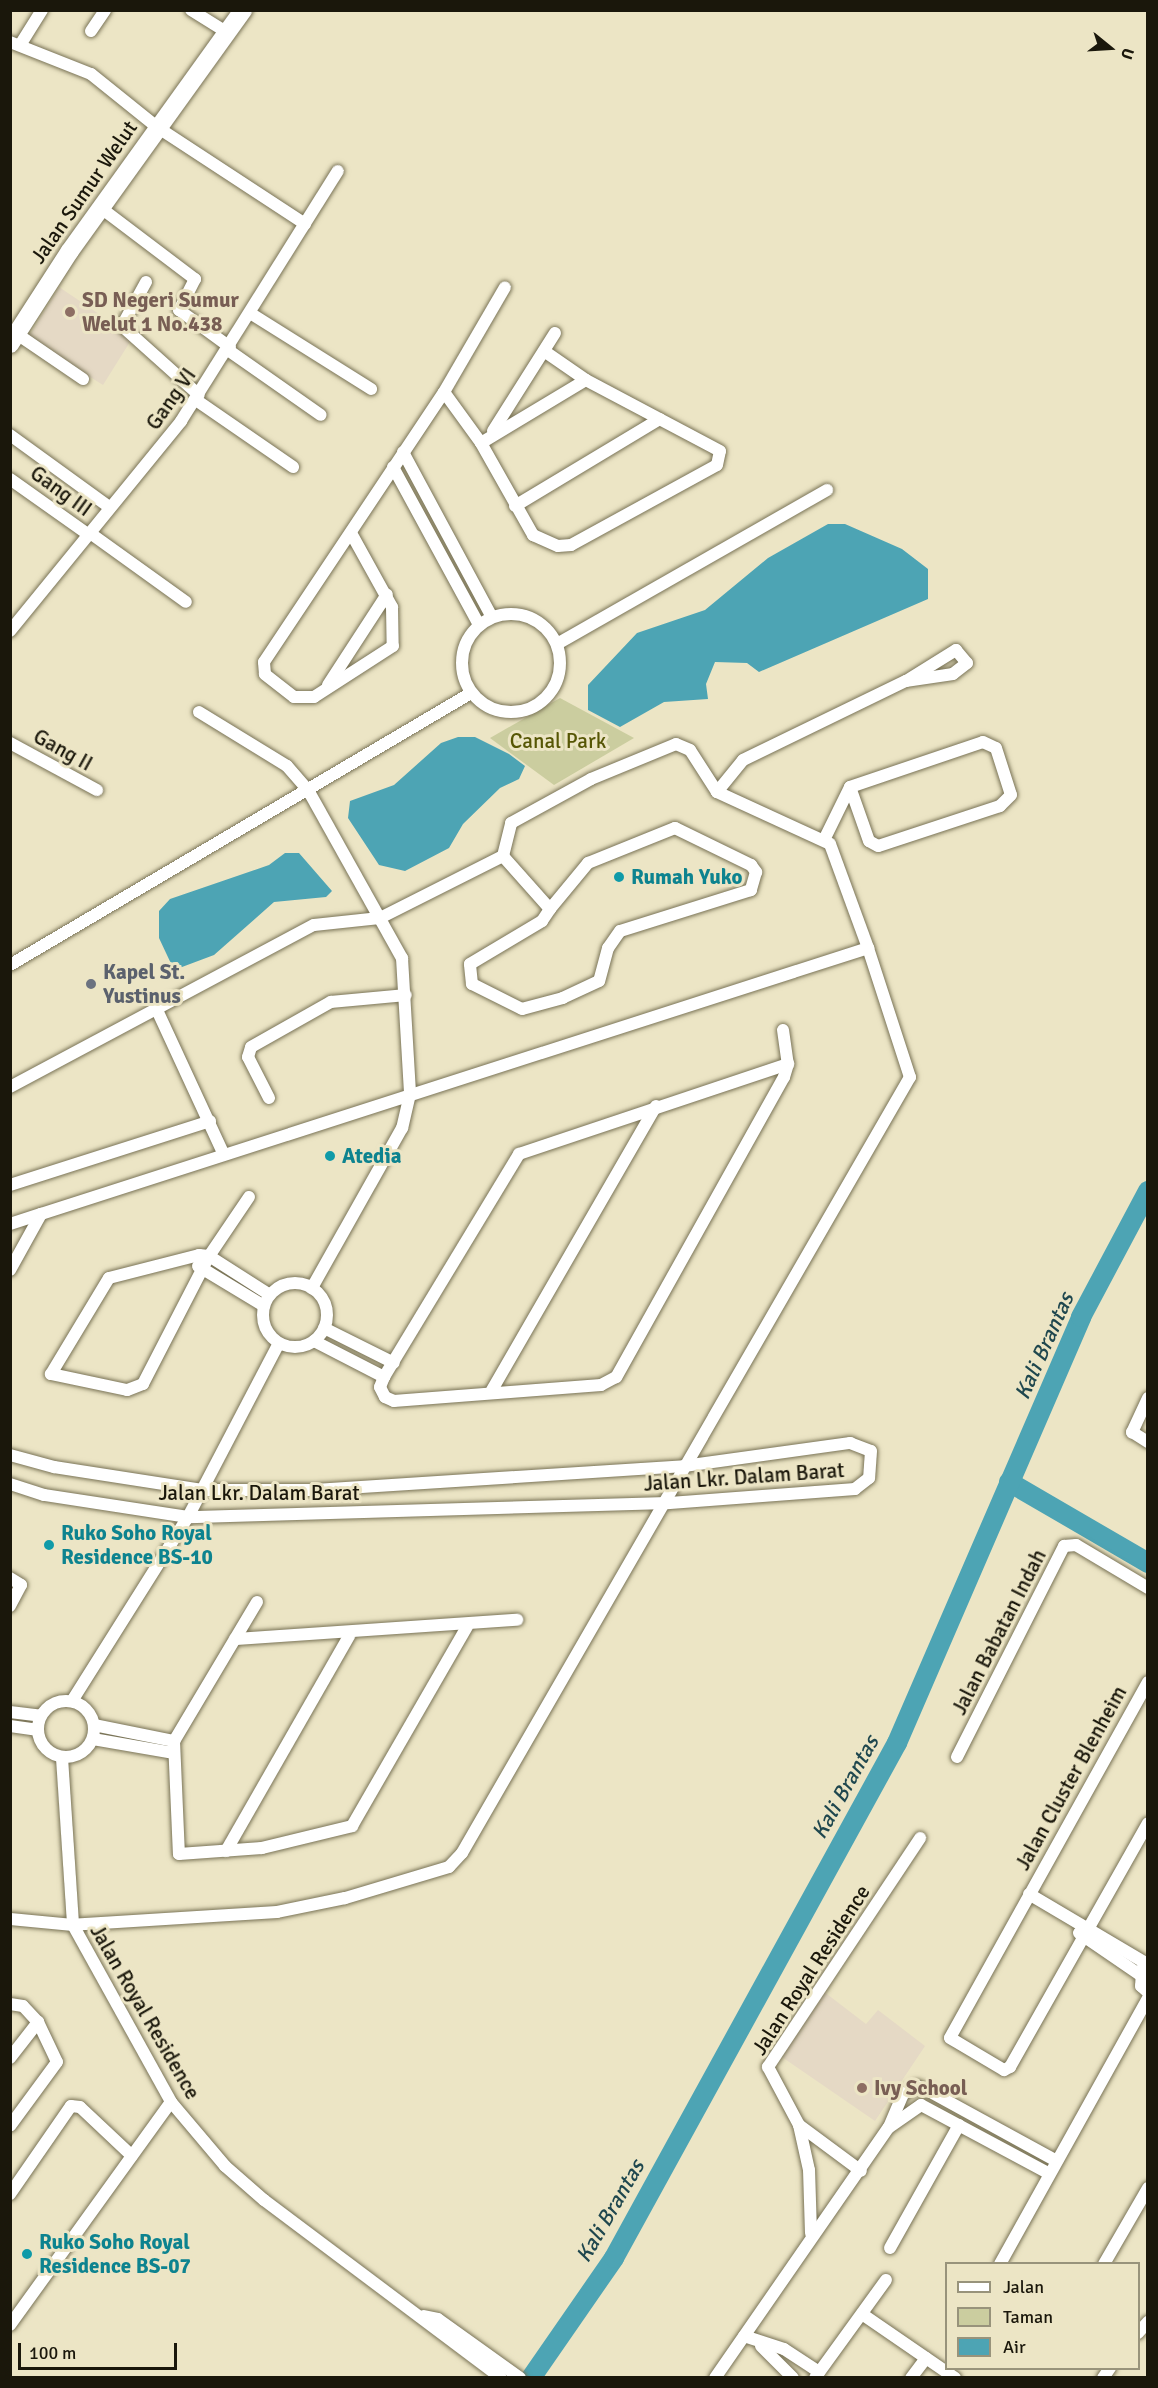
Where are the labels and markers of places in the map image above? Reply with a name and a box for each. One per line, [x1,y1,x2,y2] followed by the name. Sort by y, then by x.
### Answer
[82,287,239,337] place label: SD Negeri Sumur Welut 1 No.438
[63,305,77,319] marker: SD Negeri Sumur Welut 1 No.438
[631,864,742,890] place label: Rumah Yuko
[612,870,626,884] marker: Rumah Yuko
[103,959,185,1009] place label: Kapel St. Yustinus
[84,977,98,991] marker: Kapel St. Yustinus
[342,1143,401,1169] place label: Atedia
[323,1149,337,1163] marker: Atedia
[61,1520,213,1570] place label: Ruko Soho Royal Residence BS-10
[42,1538,56,1552] marker: Ruko Soho Royal Residence BS-10
[874,2075,967,2101] place label: Ivy School
[855,2081,869,2095] marker: Ivy School
[39,2229,191,2279] place label: Ruko Soho Royal Residence BS-07
[20,2247,34,2261] marker: Ruko Soho Royal Residence BS-07

